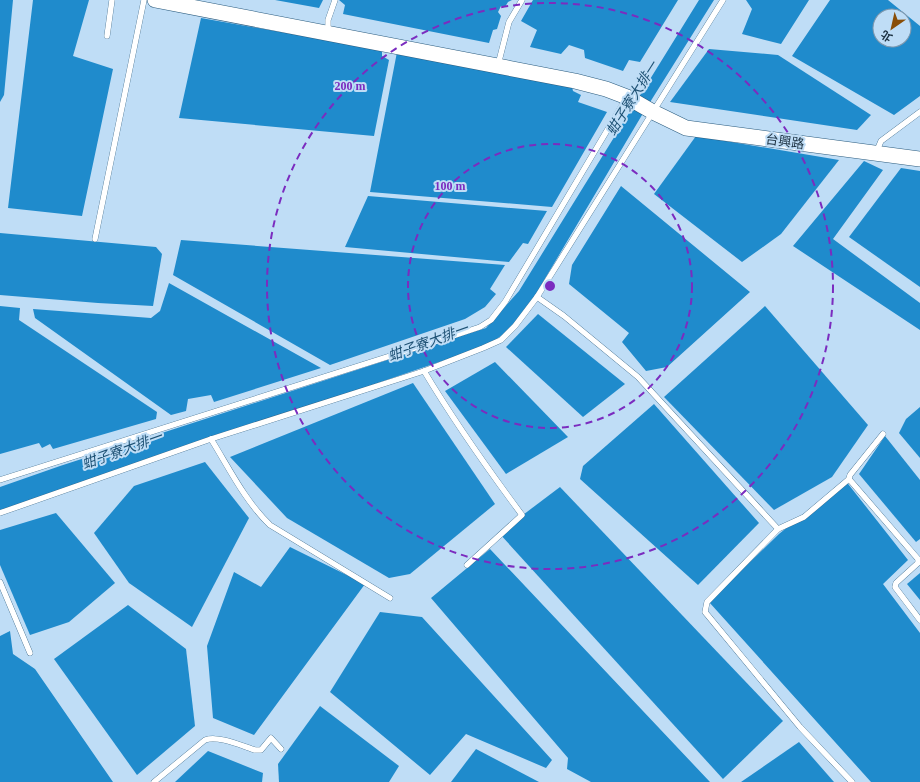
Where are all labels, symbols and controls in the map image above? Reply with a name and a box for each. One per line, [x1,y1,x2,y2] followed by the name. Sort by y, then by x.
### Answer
[872,8,912,48] north arrow
[878,28,894,44] text: 北
[604,58,662,138] water label: 蚶子寮大排一
[335,79,366,93] text: 200 m
[765,131,805,152] street label: 台興路
[435,179,466,193] text: 100 m
[543,279,557,293] centre of rings
[386,321,471,364] water label: 蚶子寮大排一
[80,429,165,472] water label: 蚶子寮大排一

